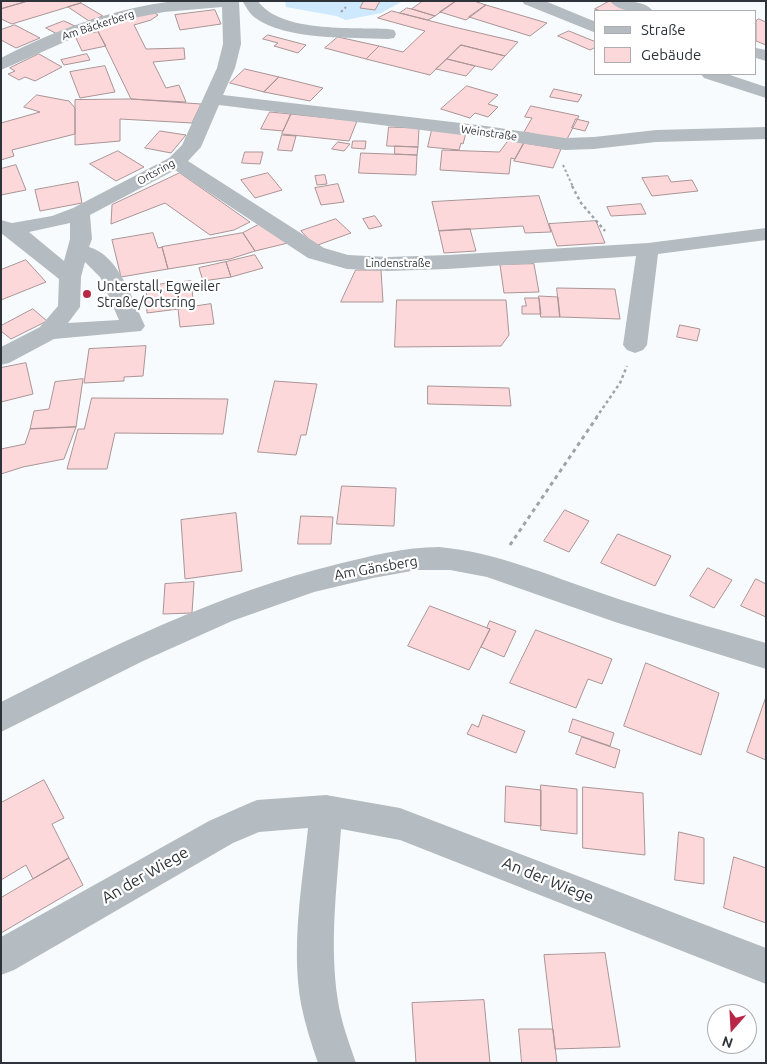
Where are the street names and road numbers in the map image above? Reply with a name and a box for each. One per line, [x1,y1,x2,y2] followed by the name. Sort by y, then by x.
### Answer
[60,7,136,43] street label: Am Bäckerberg
[460,123,518,143] street label: Weinstraße
[135,156,177,188] street label: Ortsring
[366,256,430,270] street label: Lindenstraße
[333,552,419,584] street label: Am Gänsberg
[98,842,192,908] street label: An der Wiege
[499,853,597,907] street label: An der Wiege

